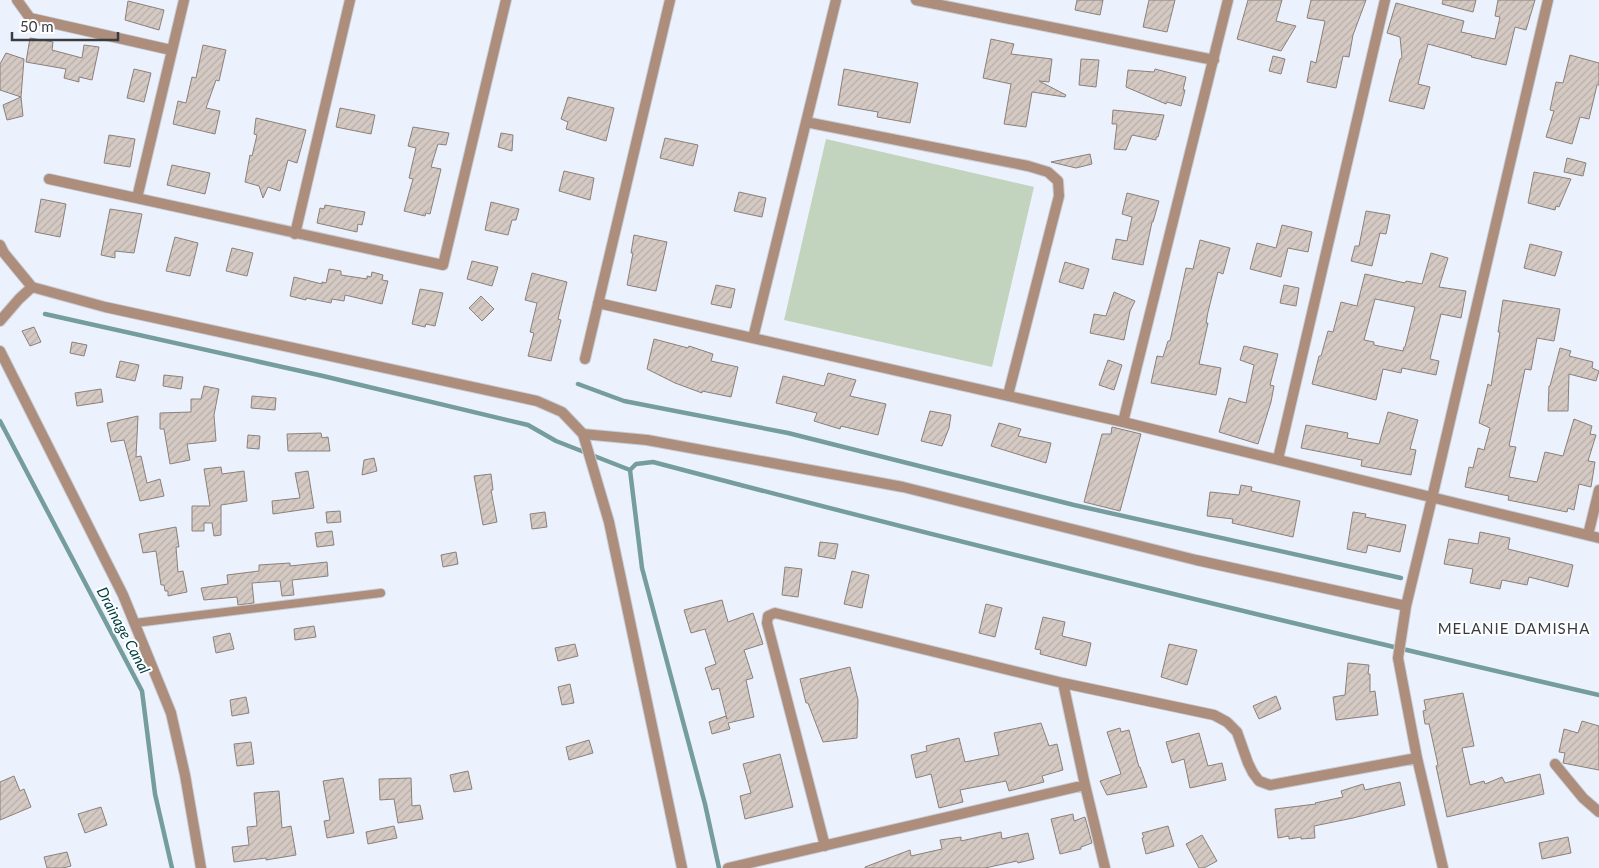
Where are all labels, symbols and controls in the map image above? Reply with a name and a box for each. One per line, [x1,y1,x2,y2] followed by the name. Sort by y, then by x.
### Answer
[12,10,119,42] scale bar
[20,17,54,35] text: 50 m
[94,584,155,677] water label: Drainage Canal
[1438,619,1590,637] district label: MELANIE DAMISHA

